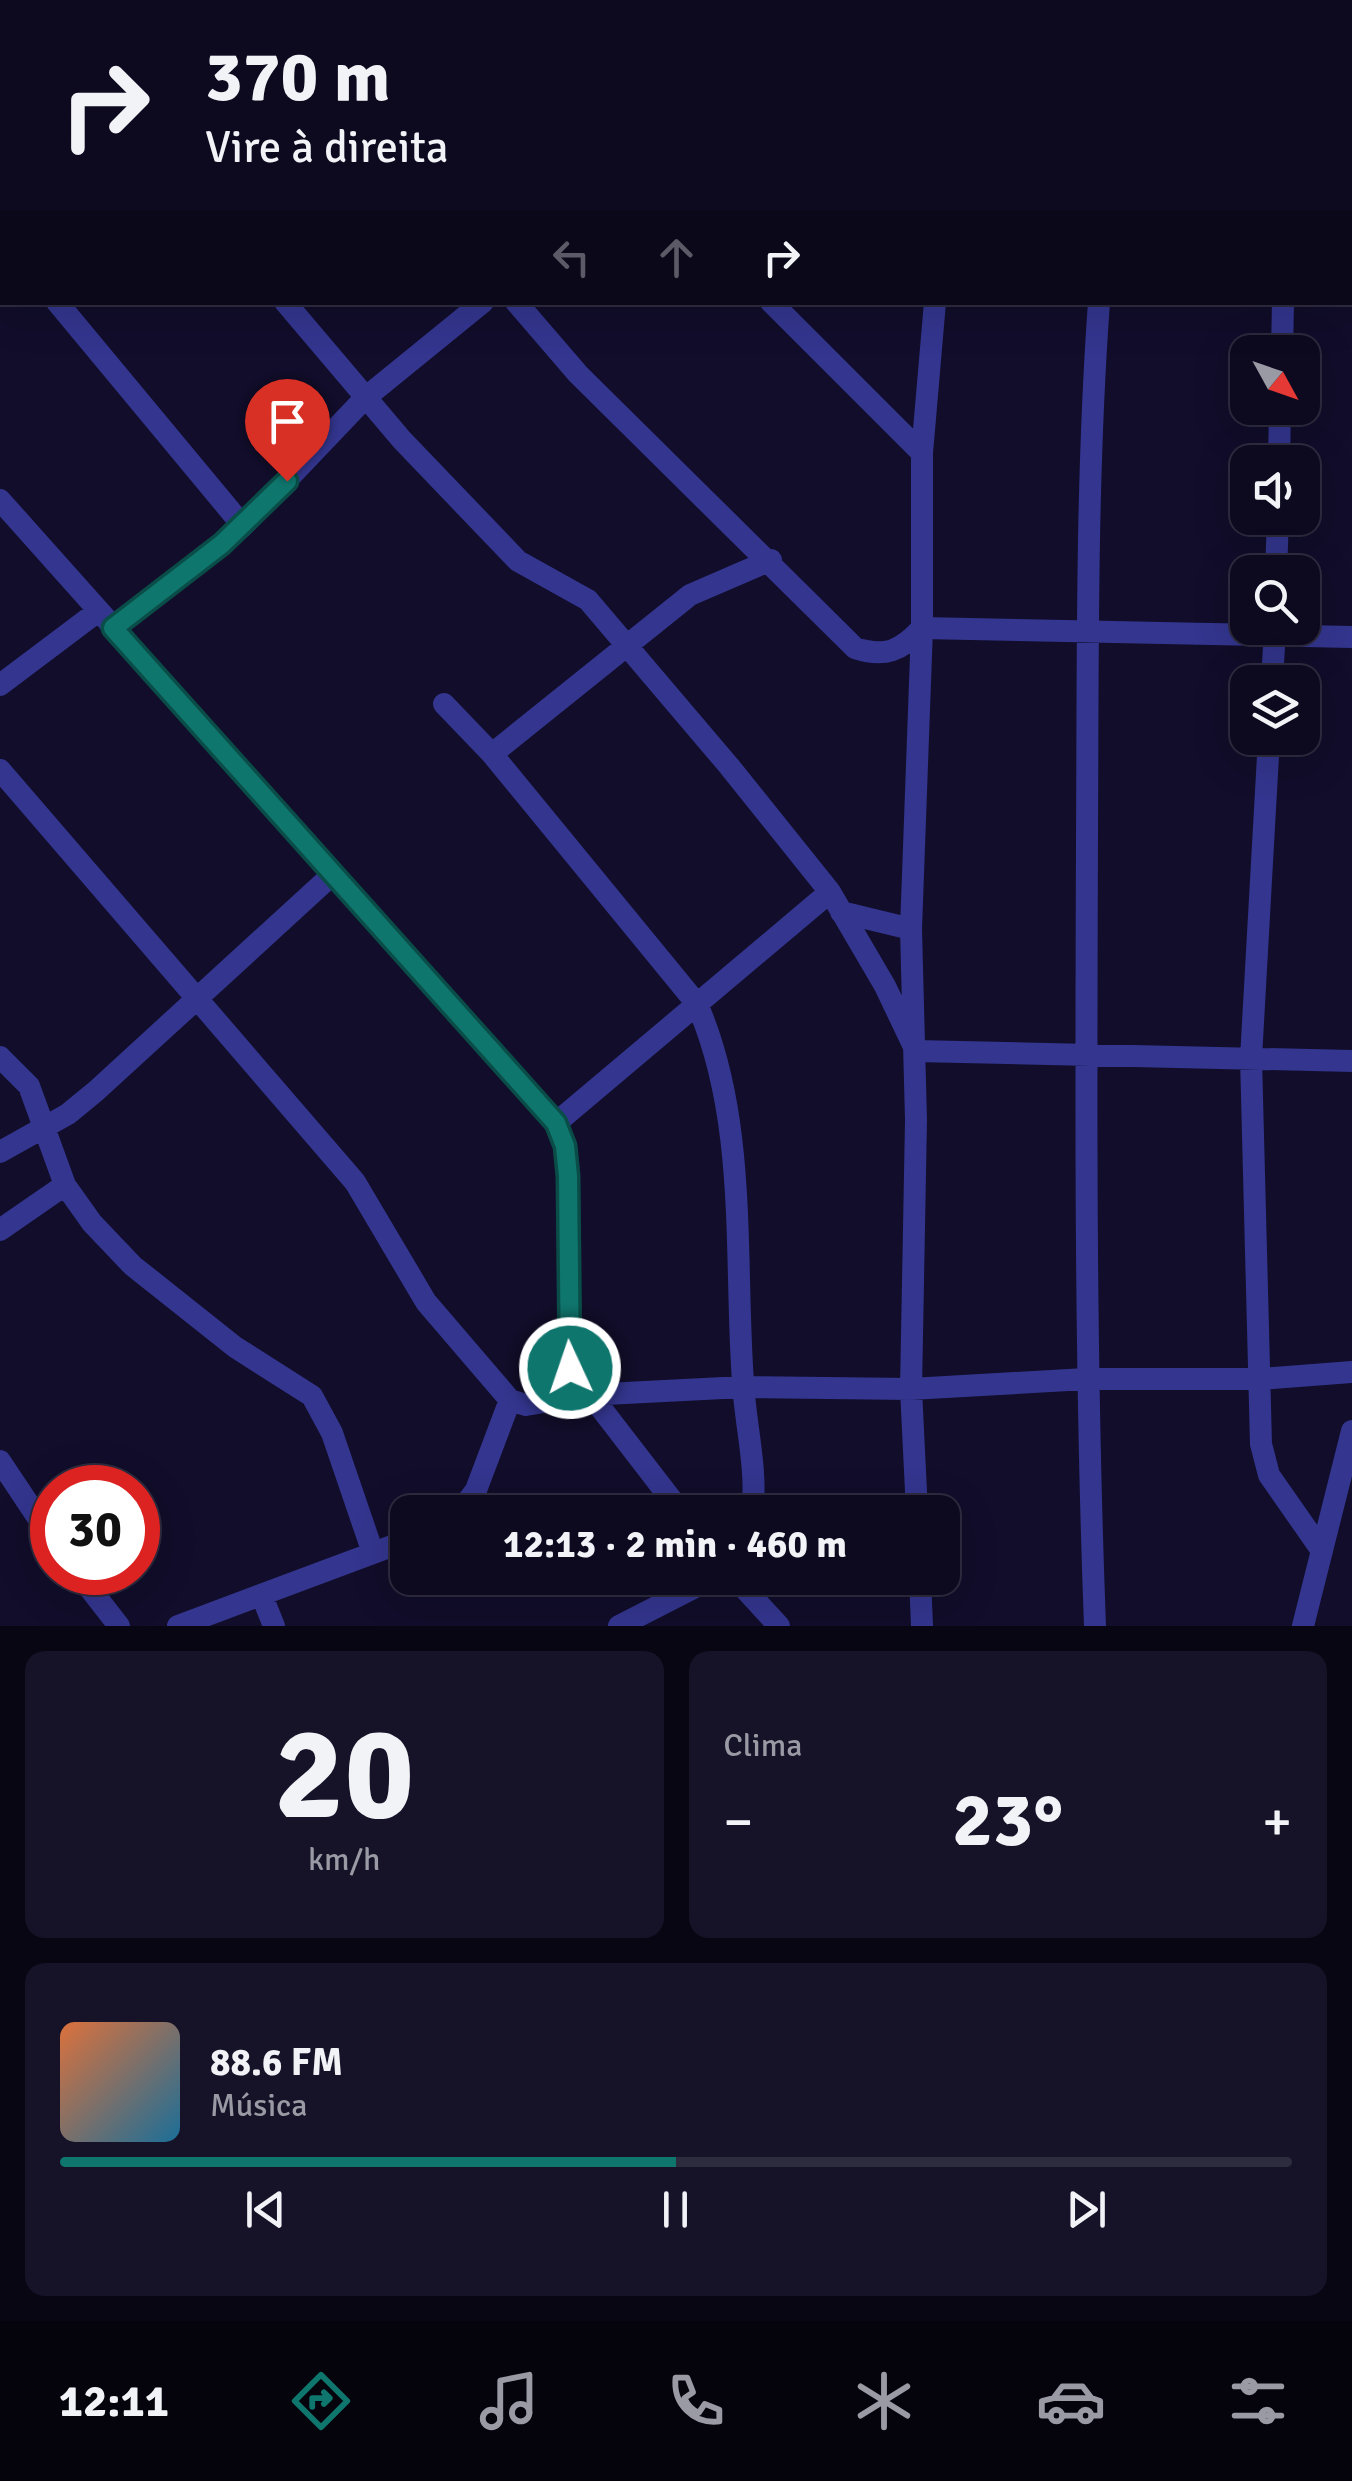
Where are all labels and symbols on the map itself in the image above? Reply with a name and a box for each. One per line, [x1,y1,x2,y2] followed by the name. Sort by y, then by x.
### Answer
[1230,335,1320,425] north arrow
[245,379,330,482] pin
[518,1316,622,1420] position arrow
[30,1465,160,1595] speed limit sign: 30

